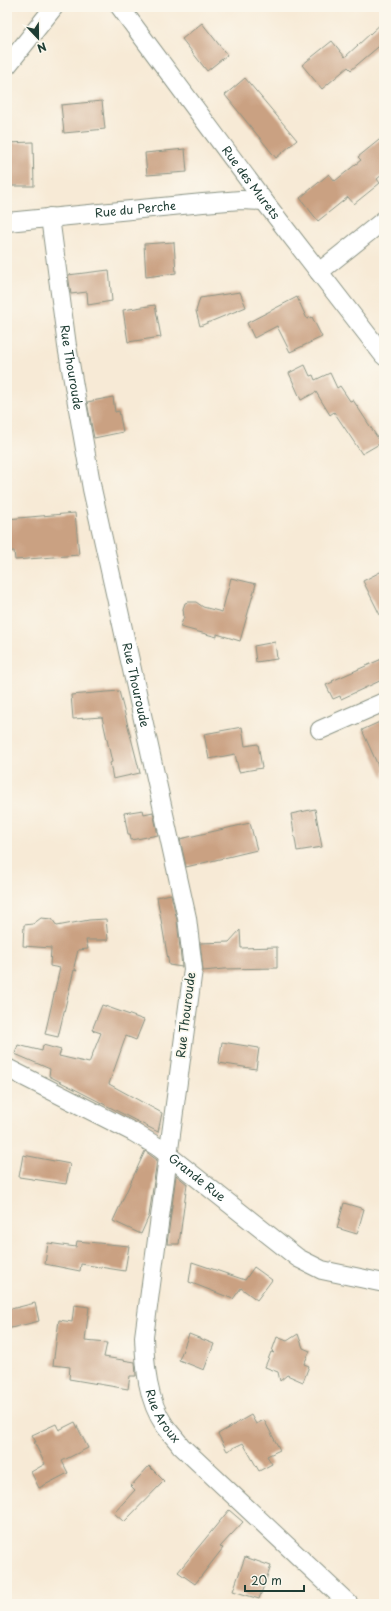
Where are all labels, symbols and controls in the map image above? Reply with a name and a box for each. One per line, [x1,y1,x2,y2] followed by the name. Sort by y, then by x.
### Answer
[18,18,58,58] north arrow
[34,38,49,57] text: N
[218,142,285,223] street label: Rue des Murets
[94,196,177,221] street label: Rue du Perche
[56,324,88,412] street label: Rue Thouroude
[118,641,155,729] street label: Rue Thouroude
[171,971,199,1059] street label: Rue Thouroude
[165,1149,230,1206] street label: Grande Rue
[142,1387,185,1447] street label: Rue Aroux
[245,1567,304,1593] scale bar
[251,1571,282,1589] text: 20 m

